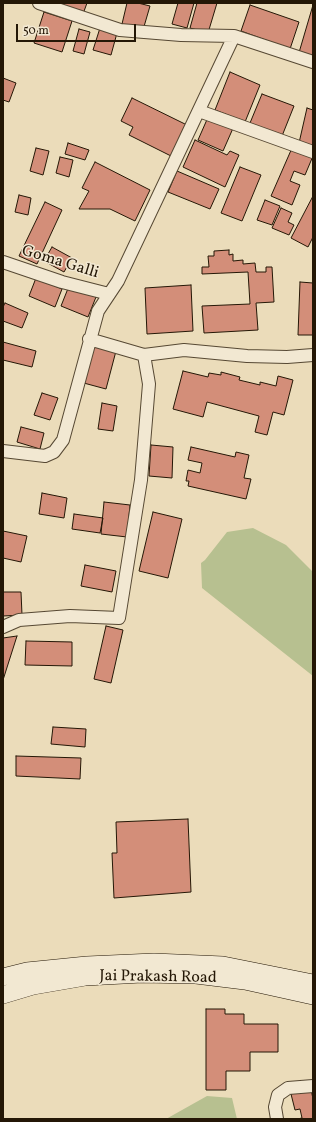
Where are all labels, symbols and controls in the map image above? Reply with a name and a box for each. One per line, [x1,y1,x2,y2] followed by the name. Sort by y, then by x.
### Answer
[18,16,138,42] scale bar
[23,23,49,39] text: 50 m
[19,242,101,284] street label: Goma Galli
[99,967,217,989] street label: Jai Prakash Road

